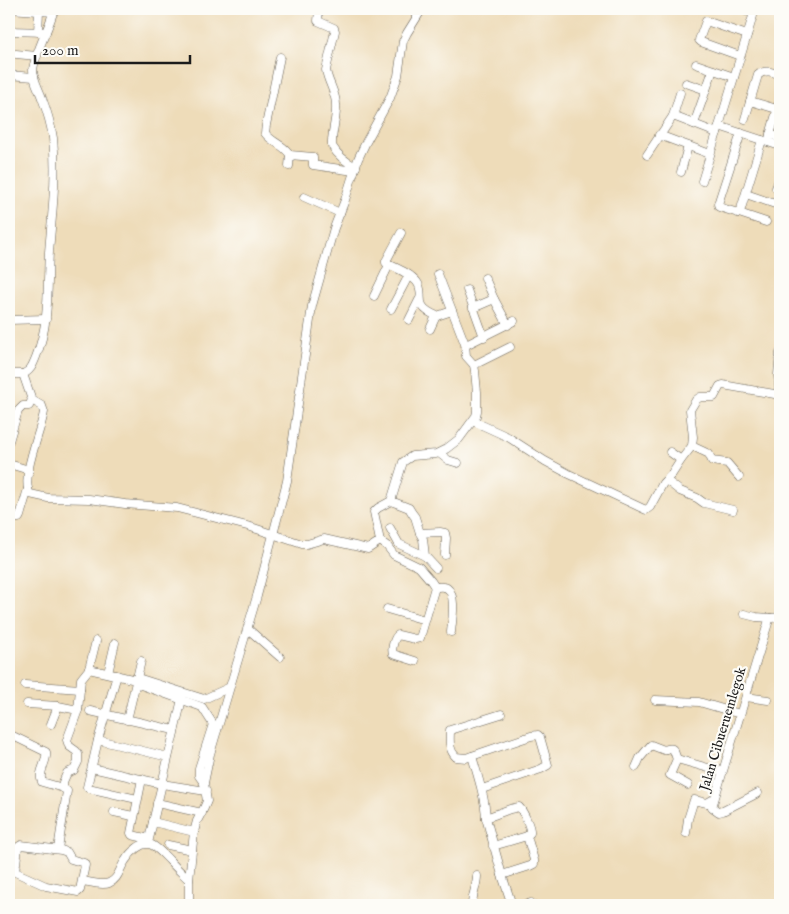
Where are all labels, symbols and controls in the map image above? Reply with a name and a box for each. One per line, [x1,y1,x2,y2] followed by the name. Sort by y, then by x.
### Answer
[35,32,190,64] scale bar
[42,41,79,60] text: 200 m
[695,664,751,795] street label: Jalan Cibueruemlegok

